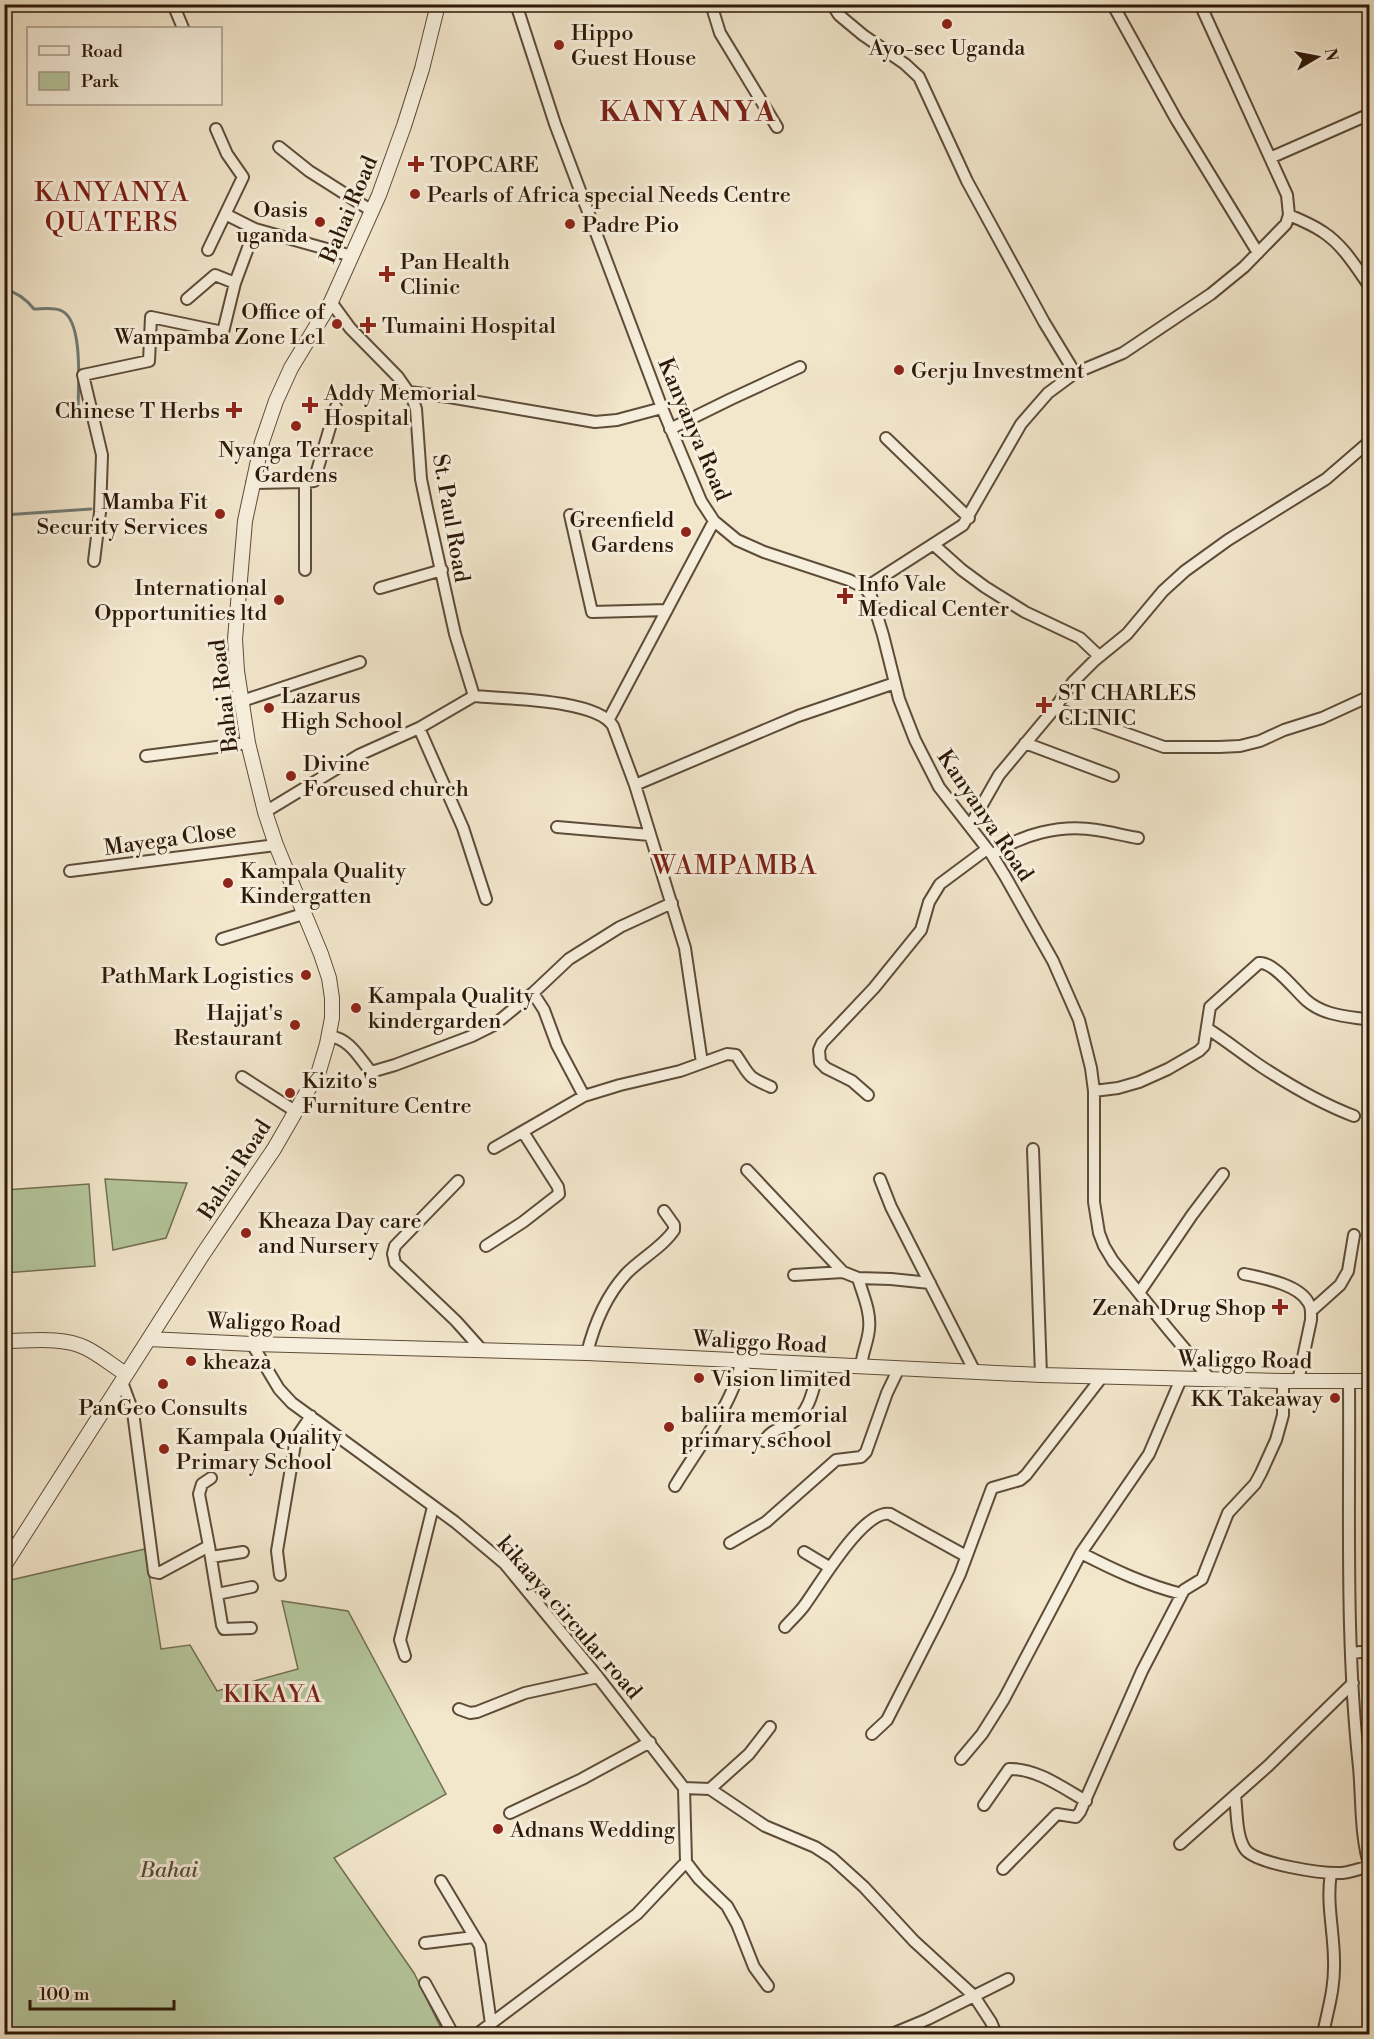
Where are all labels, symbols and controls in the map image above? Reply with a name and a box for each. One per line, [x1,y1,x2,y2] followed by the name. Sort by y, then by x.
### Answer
[940,17,954,31] marker: Ayo-sec Uganda
[571,20,696,72] place label: Hippo Guest House
[27,27,222,105] legend
[1287,27,1347,87] north arrow
[868,35,1026,62] place label: Ayo-sec Uganda
[552,38,566,52] marker: Hippo Guest House
[81,40,124,63] text: Road
[1320,47,1342,63] text: N
[81,70,120,93] text: Park
[600,95,776,130] district label: KANYANYA
[314,152,384,268] street label: Bahai Road
[430,152,539,179] place label: TOPCARE
[407,155,425,173] marker: TOPCARE
[34,177,190,239] district label: KANYANYA QUATERS
[427,182,791,209] place label: Pearls of Africa special Needs Centre
[408,187,422,201] marker: Pearls of Africa special Needs Centre
[236,197,309,249] place label: Oasis uganda
[582,212,679,239] place label: Padre Pio
[313,215,327,229] marker: Oasis uganda
[563,217,577,231] marker: Padre Pio
[400,249,510,301] place label: Pan Health Clinic
[378,265,396,283] marker: Pan Health Clinic
[113,299,326,351] place label: Office of Wampamba Zone Lc1
[382,313,556,340] place label: Tumaini Hospital
[359,316,377,334] marker: Tumaini Hospital
[330,317,344,331] marker: Office of Wampamba Zone Lc1
[651,354,736,506] street label: Kanyanya Road
[911,358,1085,385] place label: Gerju Investment
[892,363,906,377] marker: Gerju Investment
[323,380,477,432] place label: Addy Memorial Hospital
[301,396,319,414] marker: Addy Memorial Hospital
[55,398,220,425] place label: Chinese T Herbs
[225,401,243,419] marker: Chinese T Herbs
[289,419,303,433] marker: Nyanga Terrace Gardens
[218,437,374,489] place label: Nyanga Terrace Gardens
[426,452,475,585] street label: St. Paul Road
[36,489,208,541] place label: Mamba Fit Security Services
[213,507,227,521] marker: Mamba Fit Security Services
[570,507,674,559] place label: Greenfield Gardens
[679,525,693,539] marker: Greenfield Gardens
[858,571,1009,623] place label: Info Vale Medical Center
[94,575,267,627] place label: International Opportunities ltd
[836,587,854,605] marker: Info Vale Medical Center
[272,593,286,607] marker: International Opportunities ltd
[204,637,245,755] street label: Bahai Road
[1058,680,1196,732] place label: ST CHARLES CLINIC
[281,683,403,735] place label: Lazarus High School
[1035,696,1053,714] marker: ST CHARLES CLINIC
[262,701,276,715] marker: Lazarus High School
[931,745,1039,887] street label: Kanyanya Road
[303,751,469,803] place label: Divine Forcused church
[284,769,298,783] marker: Divine Forcused church
[102,817,238,862] street label: Mayega Close
[651,850,818,882] district label: WAMPAMBA
[240,858,406,910] place label: Kampala Quality Kindergatten
[221,876,235,890] marker: Kampala Quality Kindergatten
[101,963,294,990] place label: PathMark Logistics
[299,968,313,982] marker: PathMark Logistics
[368,983,534,1035] place label: Kampala Quality kindergarden
[174,1000,283,1052] place label: Hajjat's Restaurant
[349,1001,363,1015] marker: Kampala Quality kindergarden
[288,1018,302,1032] marker: Hajjat's Restaurant
[302,1068,472,1120] place label: Kizito's Furniture Centre
[283,1086,297,1100] marker: Kizito's Furniture Centre
[192,1114,278,1226] street label: Bahai Road
[258,1208,422,1260] place label: Kheaza Day care and Nursery
[239,1226,253,1240] marker: Kheaza Day care and Nursery
[1092,1295,1266,1322] place label: Zenah Drug Shop
[1271,1298,1289,1316] marker: Zenah Drug Shop
[205,1308,342,1339] street label: Waliggo Road
[691,1325,828,1360] street label: Waliggo Road
[1177,1346,1313,1375] street label: Waliggo Road
[203,1349,272,1376] place label: kheaza
[184,1354,198,1368] marker: kheaza
[710,1366,851,1393] place label: Vision limited
[692,1371,706,1385] marker: Vision limited
[156,1377,170,1391] marker: PanGeo Consults
[1191,1386,1323,1413] place label: KK Takeaway
[1328,1391,1342,1405] marker: KK Takeaway
[78,1395,248,1422] place label: PanGeo Consults
[681,1402,848,1454] place label: baliira memorial primary school
[662,1420,676,1434] marker: baliira memorial primary school
[176,1424,342,1476] place label: Kampala Quality Primary School
[157,1442,171,1456] marker: Kampala Quality Primary School
[491,1531,647,1706] street label: kikaaya circular road
[223,1680,323,1710] district label: KIKAYA
[509,1817,676,1844] place label: Adnans Wedding
[491,1822,505,1836] marker: Adnans Wedding
[139,1857,198,1884] park label: Bahai
[30,1973,174,2011] scale bar
[39,1983,90,2006] text: 100 m

